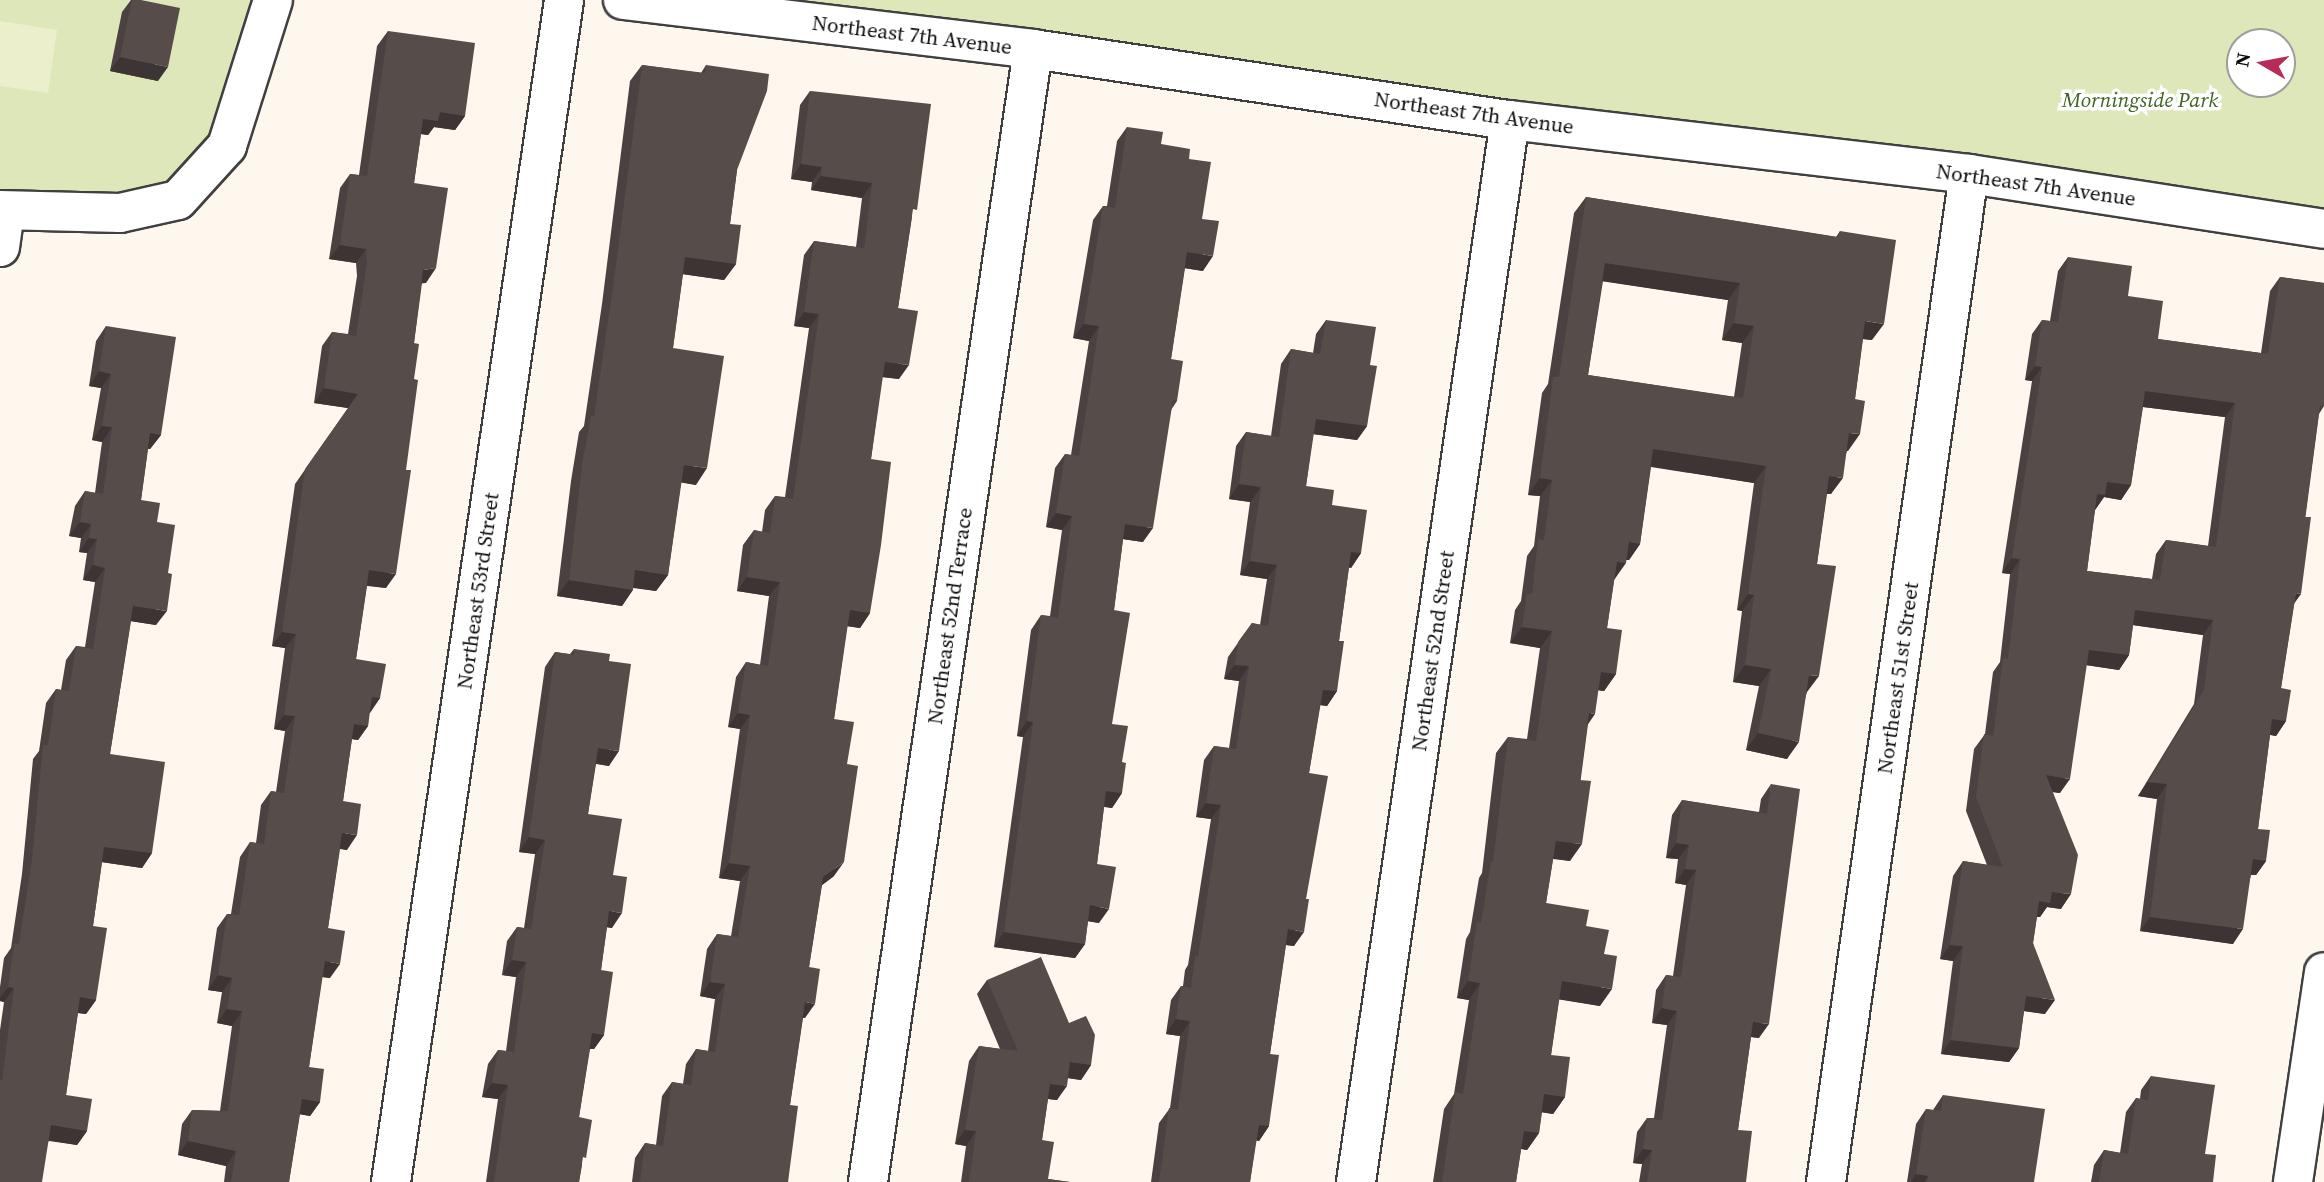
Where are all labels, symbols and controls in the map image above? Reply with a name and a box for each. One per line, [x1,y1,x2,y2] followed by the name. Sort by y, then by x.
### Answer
[811,10,1013,60] street label: Northeast 7th Avenue
[2226,28,2296,98] north arrow
[2228,51,2256,69] text: N
[1373,87,1575,139] street label: Northeast 7th Avenue
[2062,87,2218,113] park label: Morningside Park
[1935,159,2137,211] street label: Northeast 7th Avenue
[452,491,504,691] street label: Northeast 53rd Street
[922,506,978,726] street label: Northeast 52nd Terrace
[1406,549,1460,753] street label: Northeast 52nd Street
[1872,580,1924,776] street label: Northeast 51st Street

